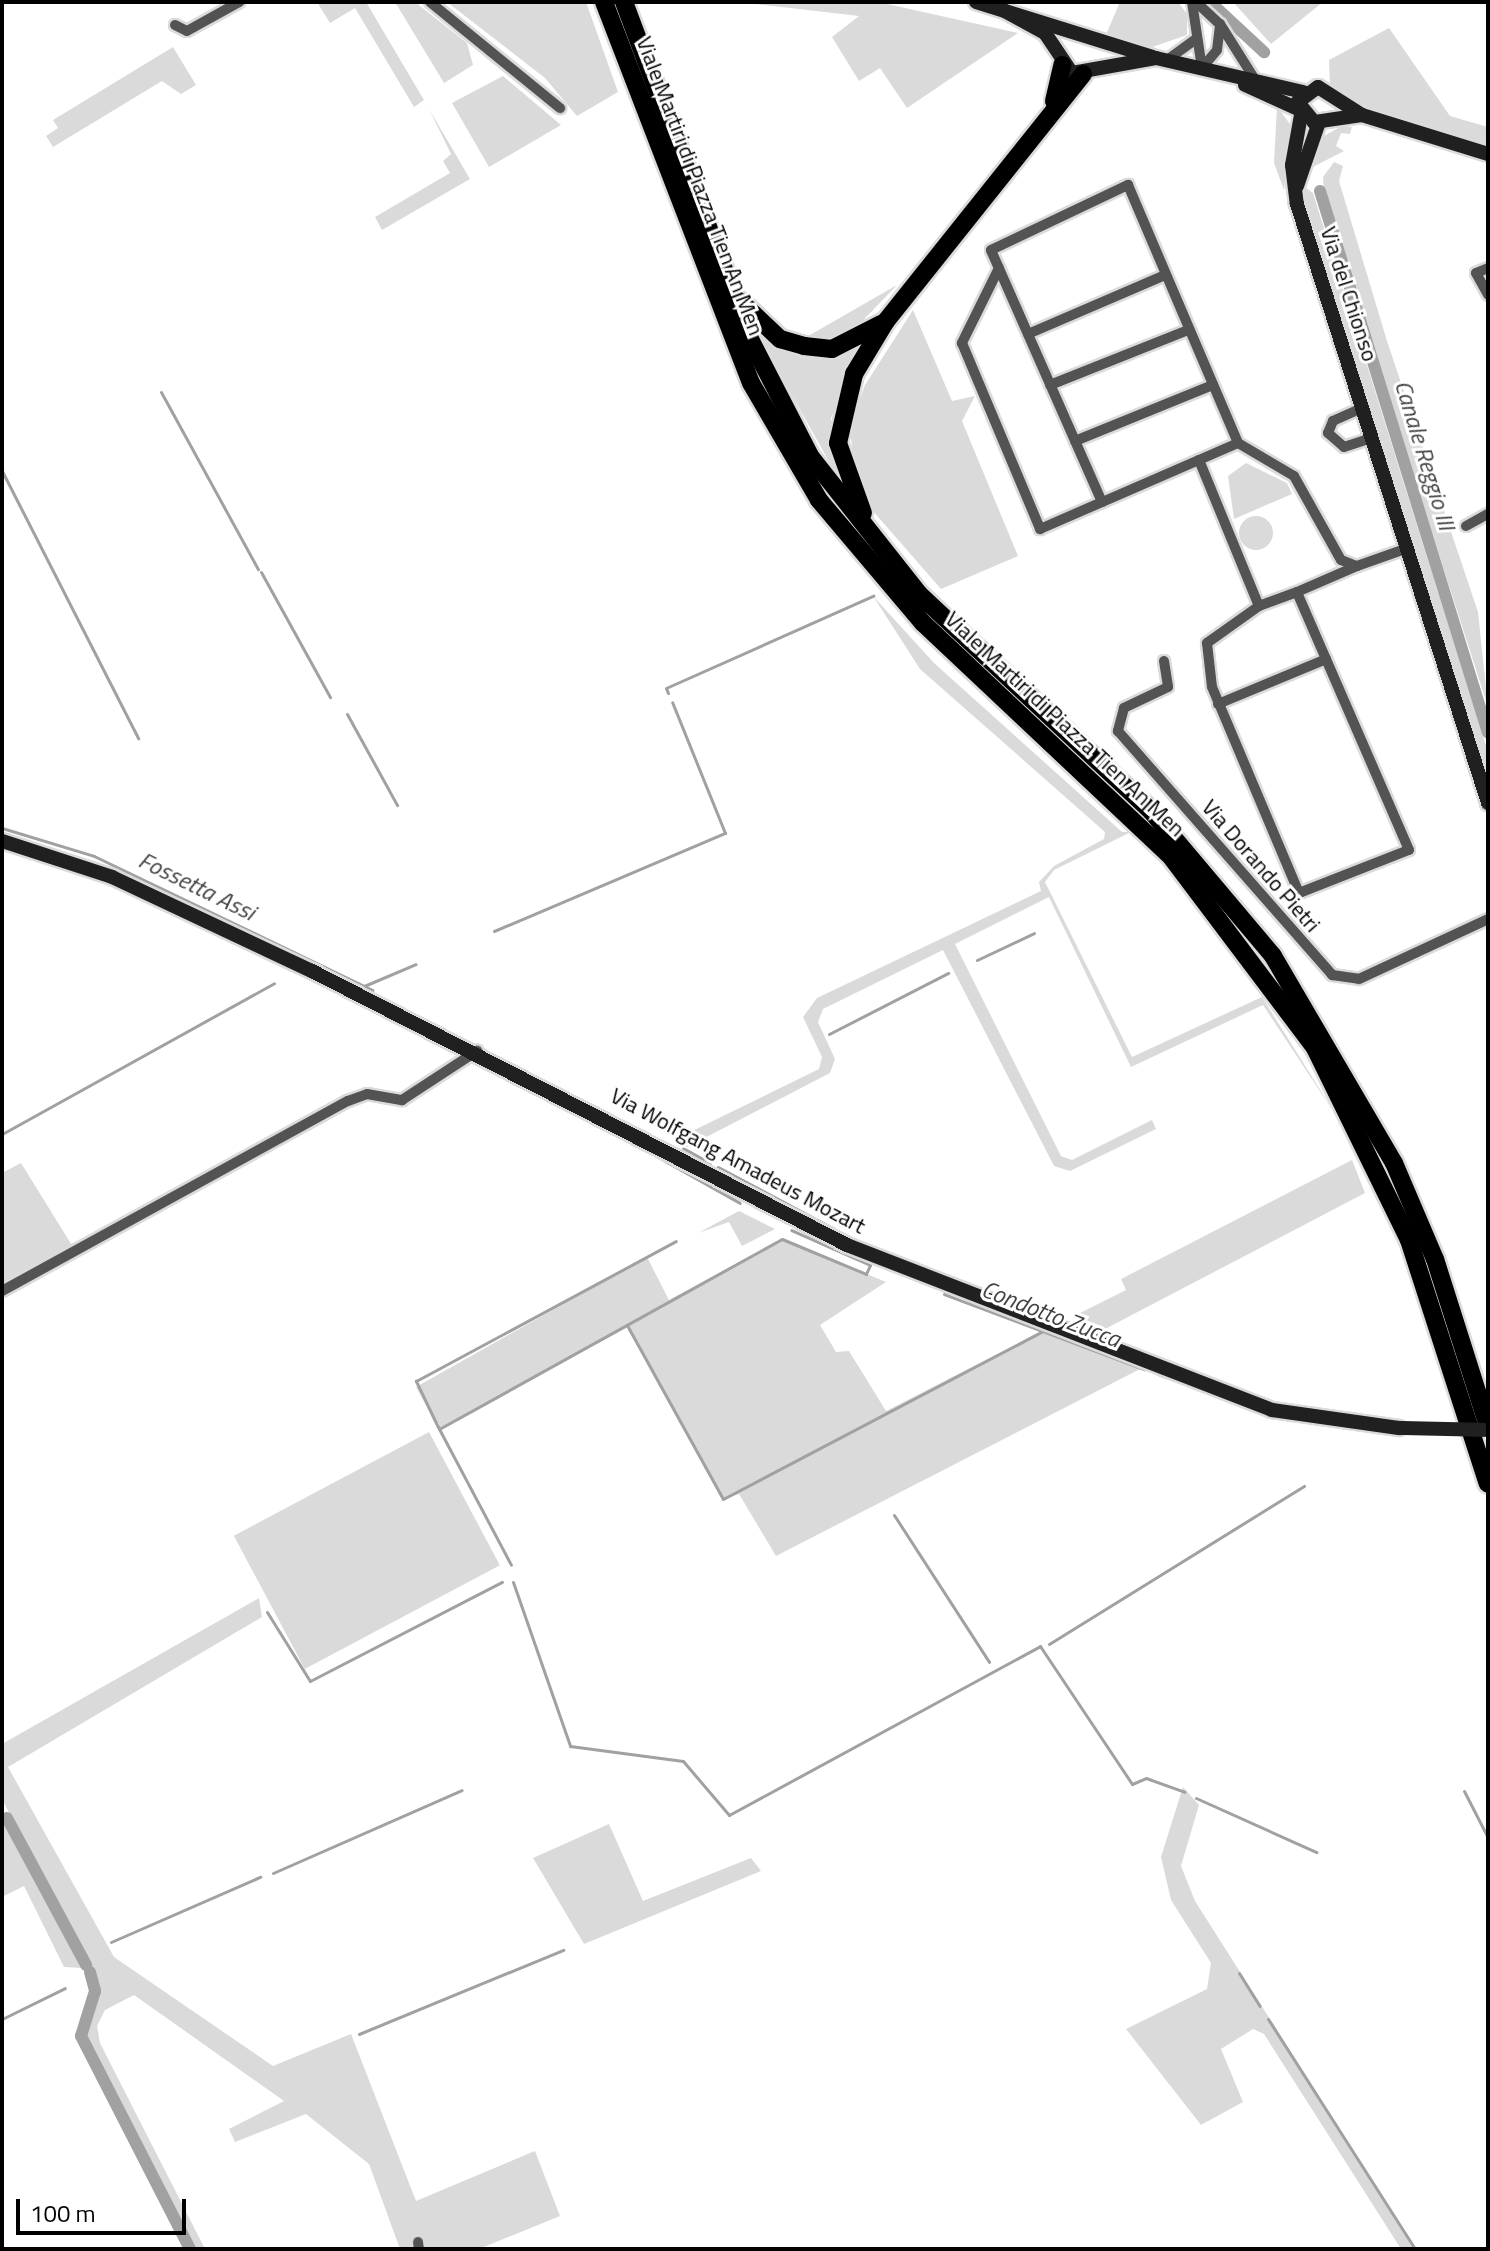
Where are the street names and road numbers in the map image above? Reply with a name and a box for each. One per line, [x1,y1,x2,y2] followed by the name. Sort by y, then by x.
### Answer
[631,33,769,339] street label: Viale Martiri di Piazza Tien An Men
[1315,223,1383,365] street label: Via del Chionso
[940,606,1190,842] street label: Viale Martiri di Piazza Tien An Men
[1196,794,1326,938] street label: Via Dorando Pietri
[606,1082,870,1240] street label: Via Wolfgang Amadeus Mozart

